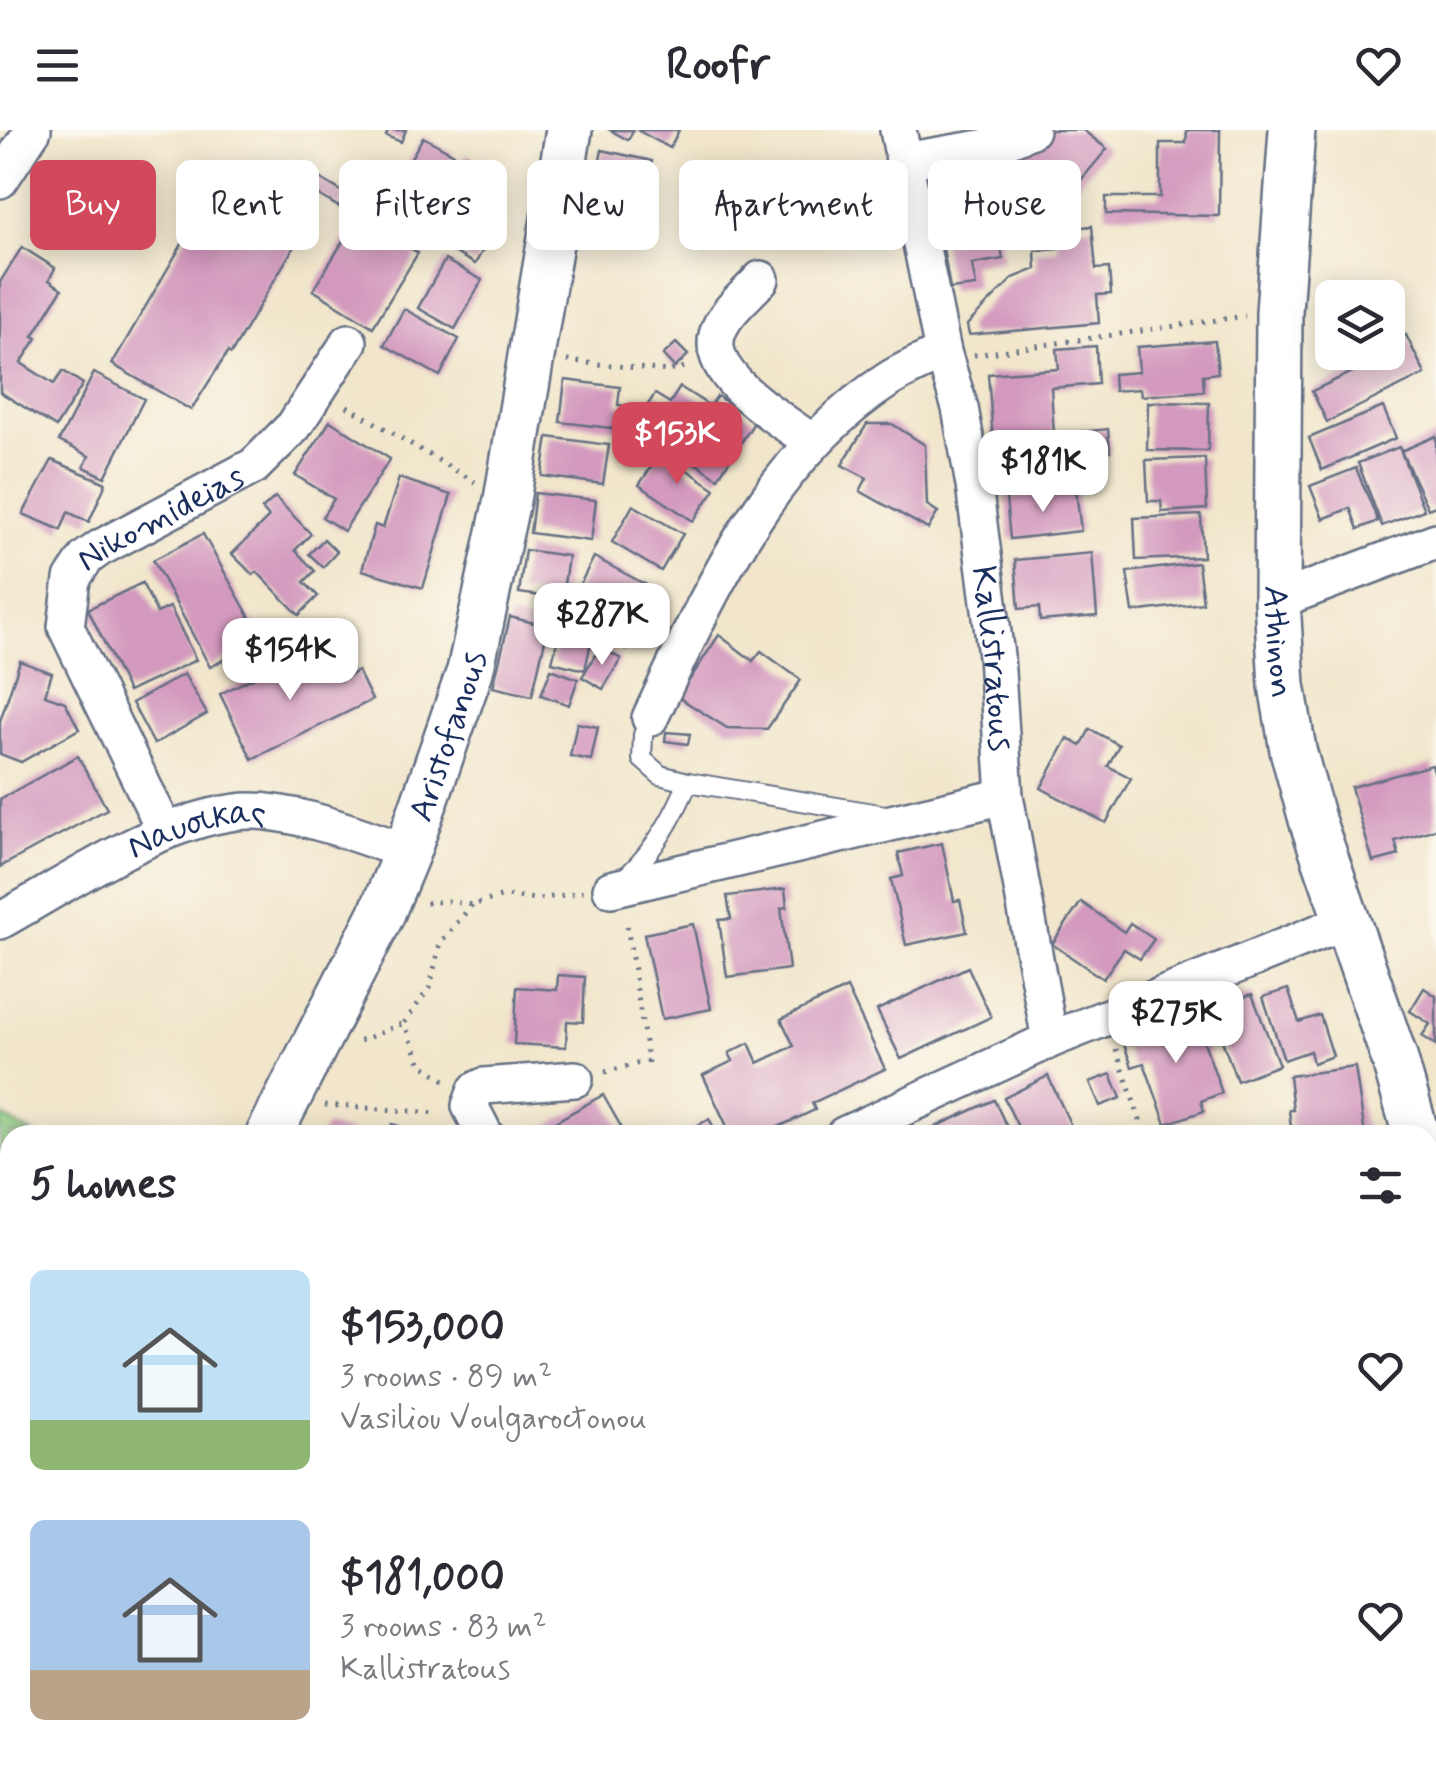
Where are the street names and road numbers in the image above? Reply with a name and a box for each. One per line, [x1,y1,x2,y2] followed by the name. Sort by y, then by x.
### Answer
[68,454,253,583] street label: Nikomideias
[960,563,1023,753] street label: Kallistratous
[1252,585,1305,701] street label: Athinon
[398,647,499,828] street label: Aristofanous
[120,790,267,871] street label: Ναυσικας

